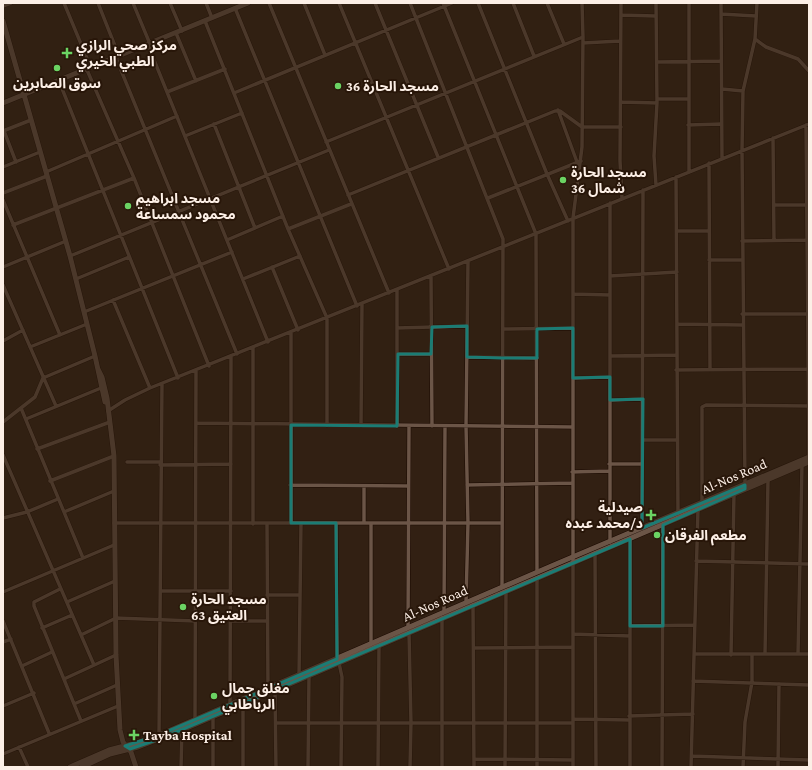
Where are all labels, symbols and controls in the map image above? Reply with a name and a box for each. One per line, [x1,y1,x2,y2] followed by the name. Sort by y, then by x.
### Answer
[76,37,177,72] place label: مركز صحي الرازي الطبي الخيري
[61,47,73,59] marker: مركز صحي الرازي الطبي الخيري
[52,63,62,73] marker: سوق الصابرين
[13,75,101,92] place label: سوق الصابرين
[346,78,439,95] place label: مسجد الحارة 36
[333,81,343,91] marker: مسجد الحارة 36
[571,164,647,197] place label: مسجد الحارة 36 شمال
[558,175,568,185] marker: مسجد الحارة 36 شمال
[136,190,236,222] place label: مسجد ابراهيم محمود سمساعة
[123,201,133,211] marker: مسجد ابراهيم محمود سمساعة
[699,455,770,497] street label: Al-Nos Road
[566,499,643,531] place label: صيدلية د/محمد عبده
[646,510,656,520] marker: صيدلية د/محمد عبده
[665,527,747,546] place label: مطعم الفرقان
[652,530,662,540] marker: مطعم الفرقان
[400,581,470,624] street label: Al-Nos Road
[191,591,267,624] place label: مسجد الحارة 63 العتيق
[178,602,188,612] marker: مسجد الحارة 63 العتيق
[222,680,290,715] place label: مغلق جمال الرباطابي
[209,691,219,701] marker: مغلق جمال الرباطابي
[143,727,232,743] place label: Tayba Hospital
[128,729,140,741] marker: Tayba Hospital

